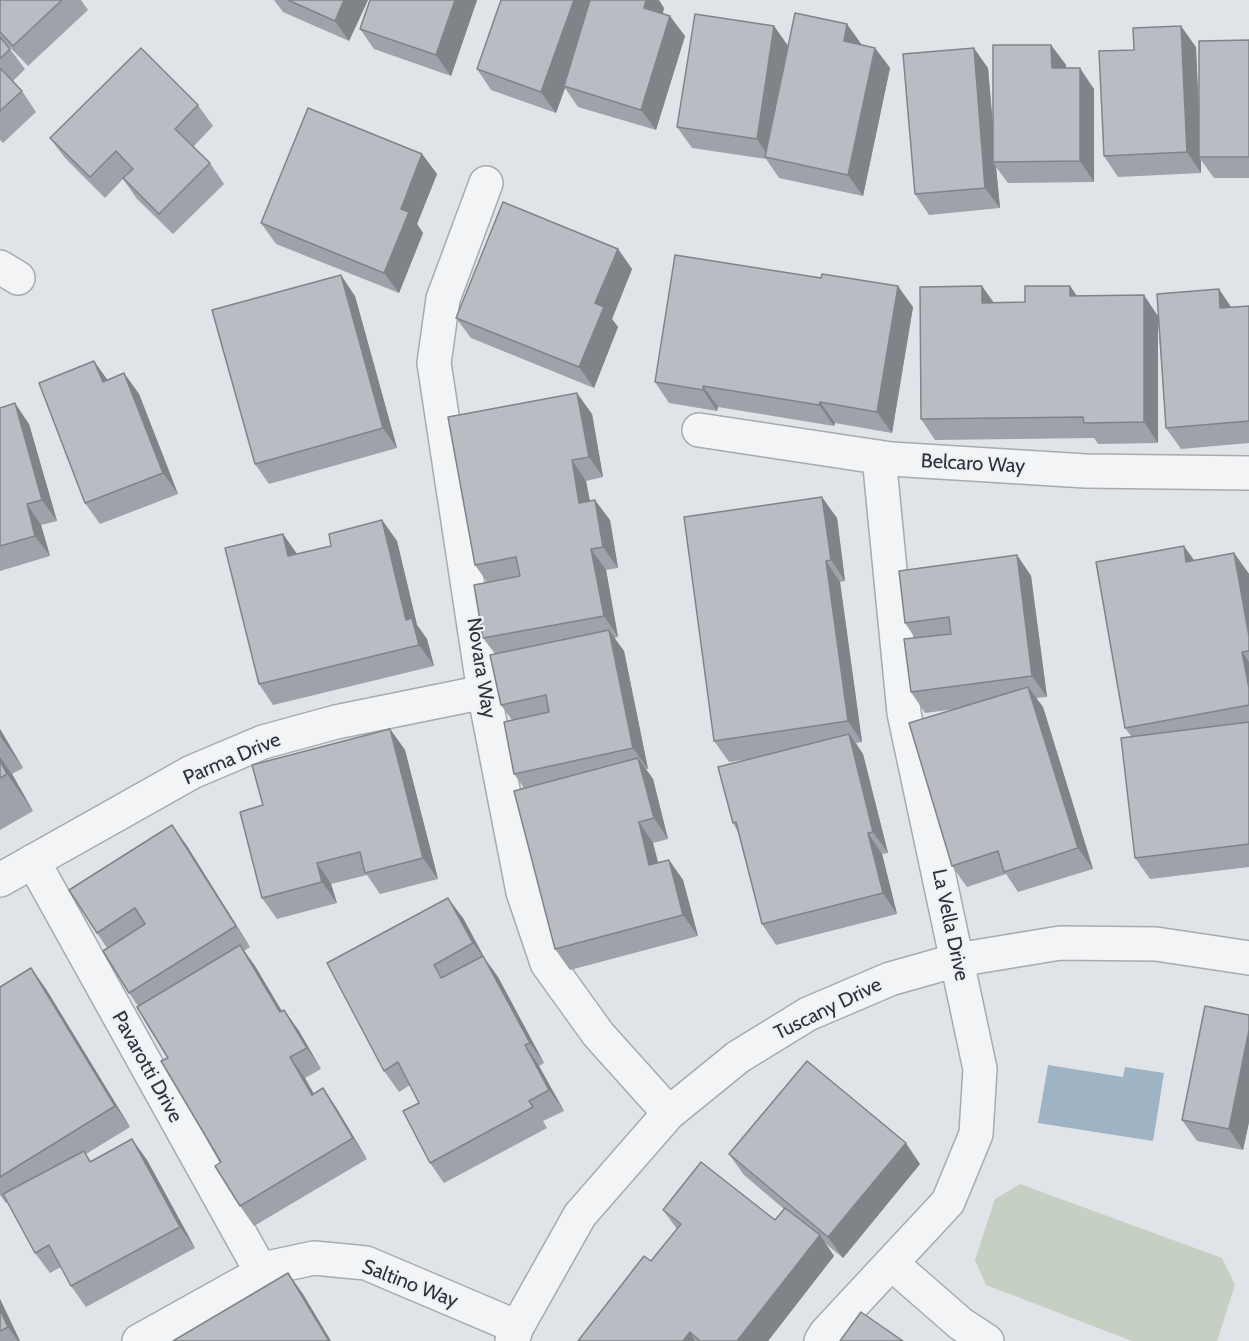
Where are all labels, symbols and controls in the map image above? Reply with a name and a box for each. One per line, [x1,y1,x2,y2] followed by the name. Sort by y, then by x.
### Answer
[920,449,1026,479] street label: Belcaro Way
[461,616,501,720] street label: Novara Way
[180,728,284,790] street label: Parma Drive
[926,867,974,983] street label: La Vella Drive
[770,973,886,1045] street label: Tuscany Drive
[107,1007,187,1127] street label: Pavarotti Drive
[359,1255,461,1313] street label: Saltino Way

